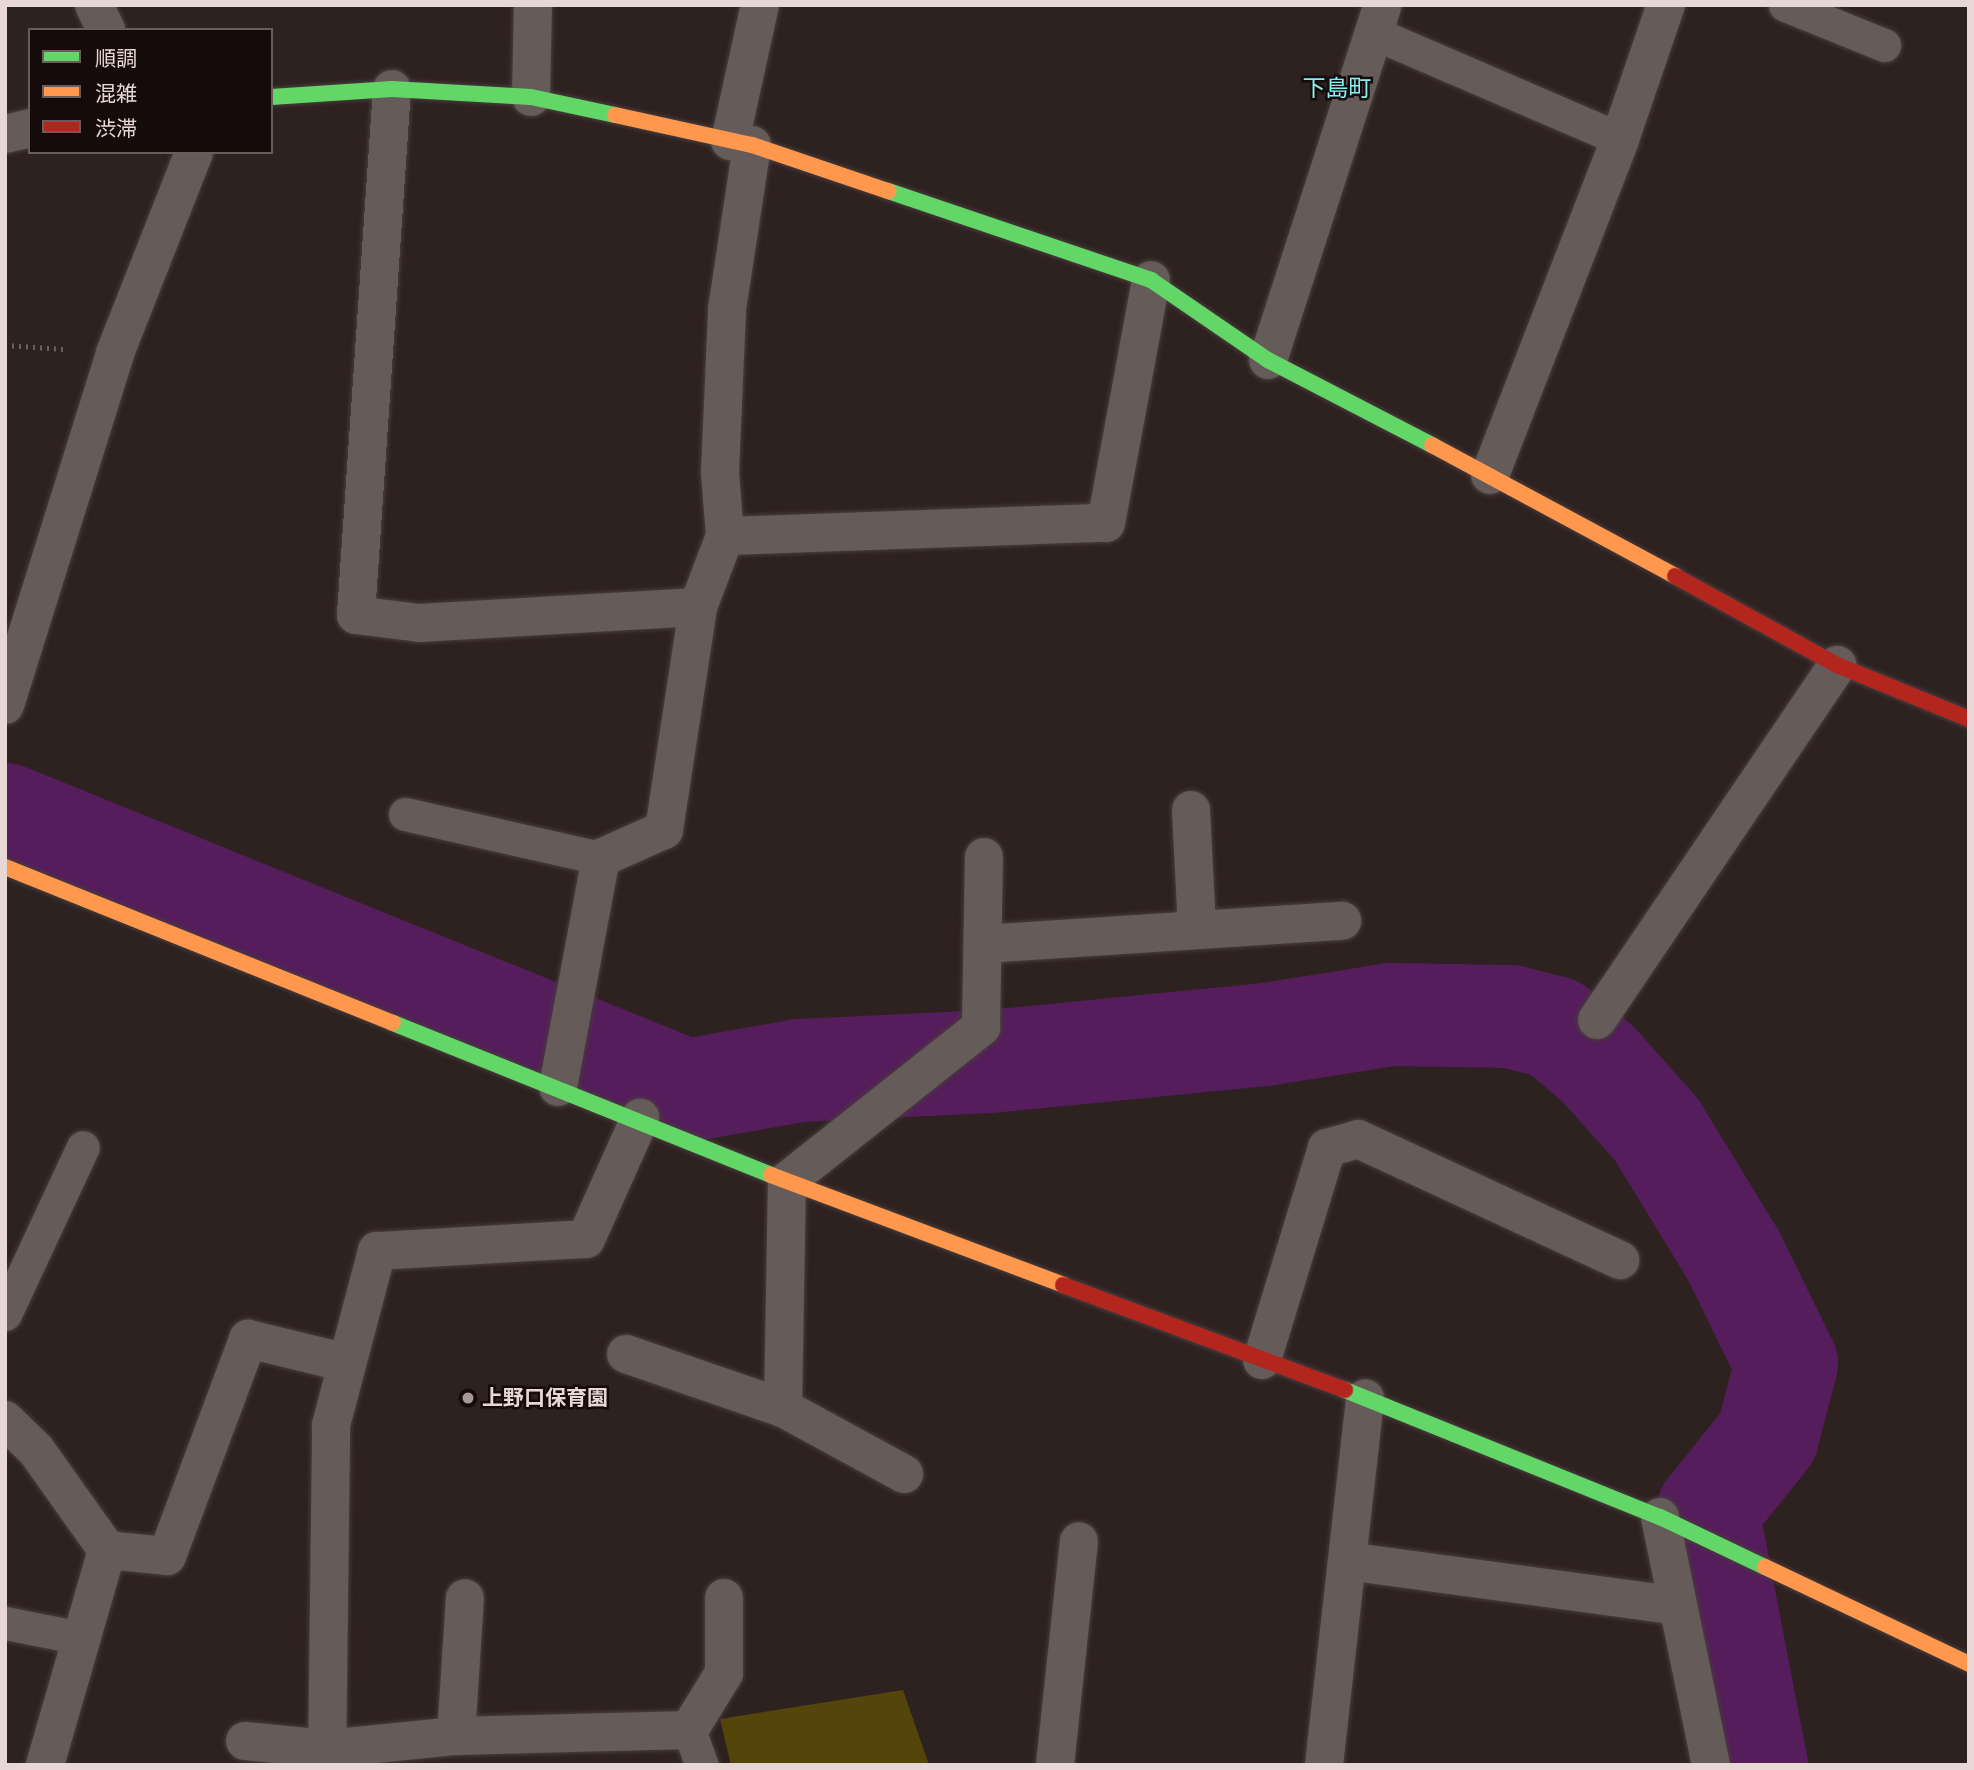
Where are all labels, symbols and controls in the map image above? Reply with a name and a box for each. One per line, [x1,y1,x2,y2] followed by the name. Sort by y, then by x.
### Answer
[28,28,273,154] legend
[95,46,137,71] text: 順調
[1303,74,1371,102] district label: 下島町
[95,81,137,106] text: 混雑
[95,116,137,141] text: 渋滞
[482,1385,608,1411] place label: 上野口保育園
[460,1390,476,1406] marker: 上野口保育園

